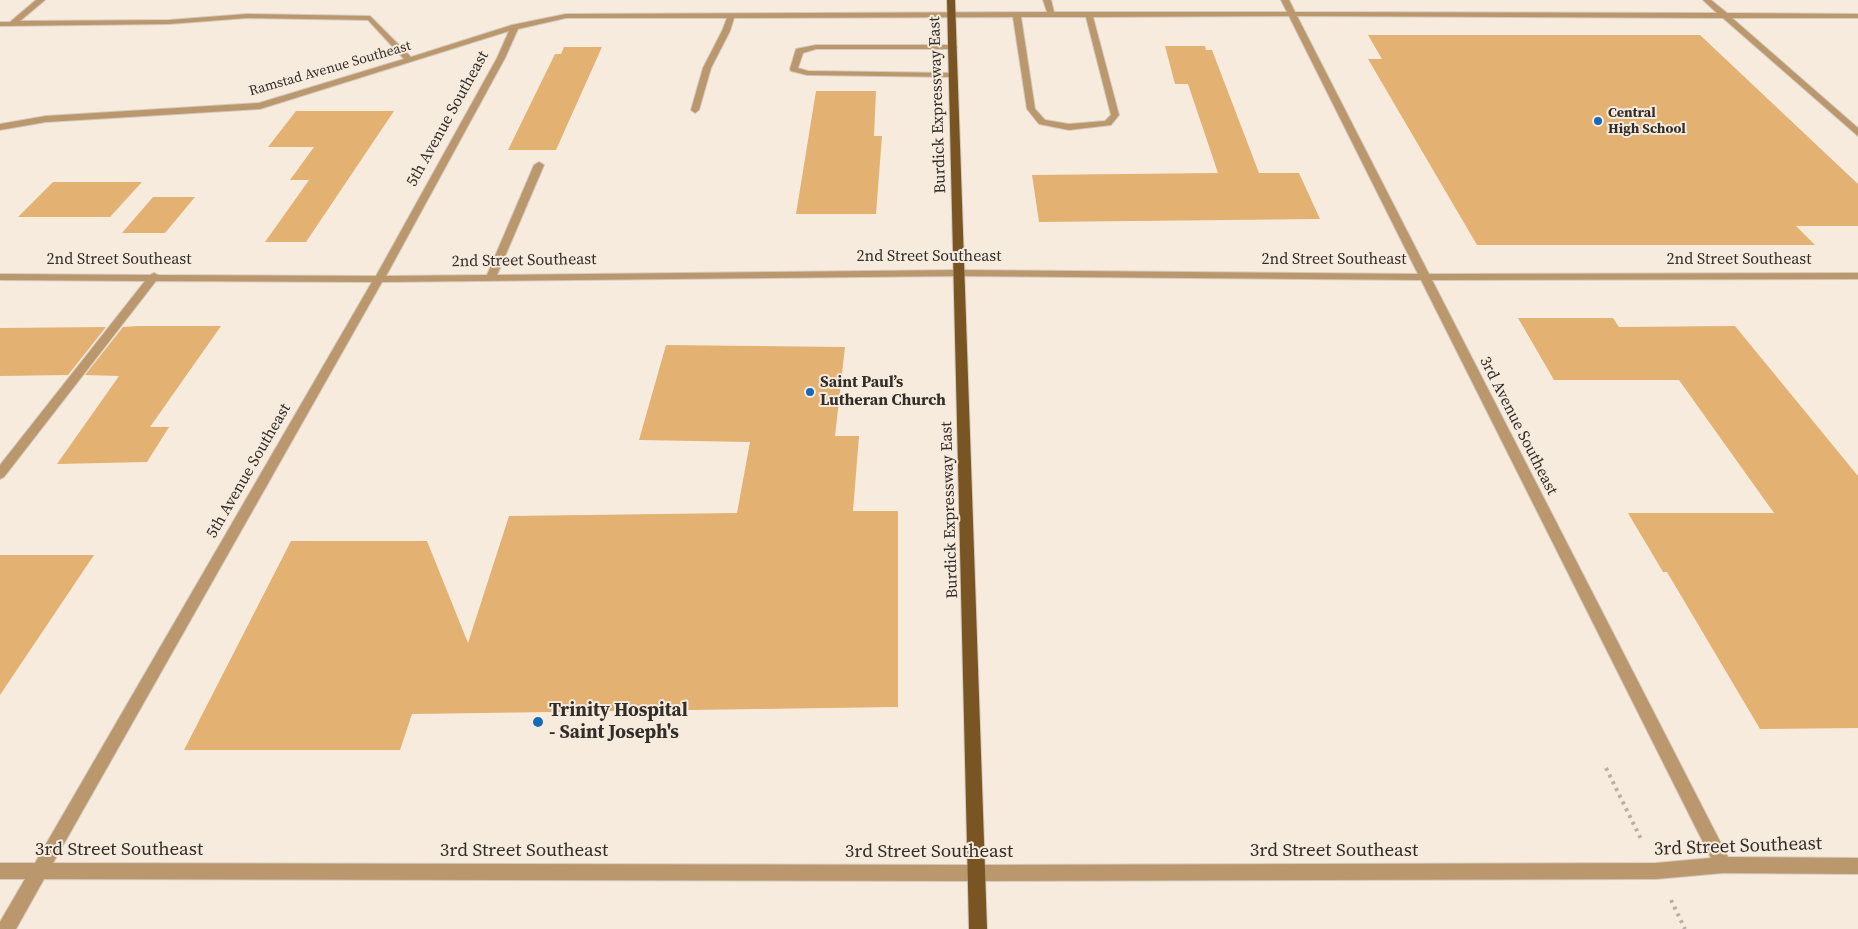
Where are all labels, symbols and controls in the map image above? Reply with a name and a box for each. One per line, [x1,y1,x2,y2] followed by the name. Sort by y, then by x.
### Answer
[925,16,951,194] street label: Burdick Expressway East
[247,38,413,100] street label: Ramstad Avenue Southeast
[403,48,493,190] street label: 5th Avenue Southeast
[1608,105,1686,138] place label: Central High School
[1592,115,1604,127] marker: Central High School
[857,247,1001,267] street label: 2nd Street Southeast
[47,250,191,270] street label: 2nd Street Southeast
[451,250,597,272] street label: 2nd Street Southeast
[1262,250,1406,270] street label: 2nd Street Southeast
[1667,250,1811,270] street label: 2nd Street Southeast
[1475,354,1561,498] street label: 3rd Avenue Southeast
[820,373,946,411] place label: Saint Paul’s Lutheran Church
[804,386,816,398] marker: Saint Paul’s Lutheran Church
[203,400,295,542] street label: 5th Avenue Southeast
[937,421,963,599] street label: Burdick Expressway East
[549,700,688,744] place label: Trinity Hospital - Saint Joseph's
[531,715,545,729] marker: Trinity Hospital - Saint Joseph's
[1653,833,1823,861] street label: 3rd Street Southeast
[35,839,203,861] street label: 3rd Street Southeast
[440,840,608,862] street label: 3rd Street Southeast
[1250,840,1418,862] street label: 3rd Street Southeast
[845,841,1013,863] street label: 3rd Street Southeast

